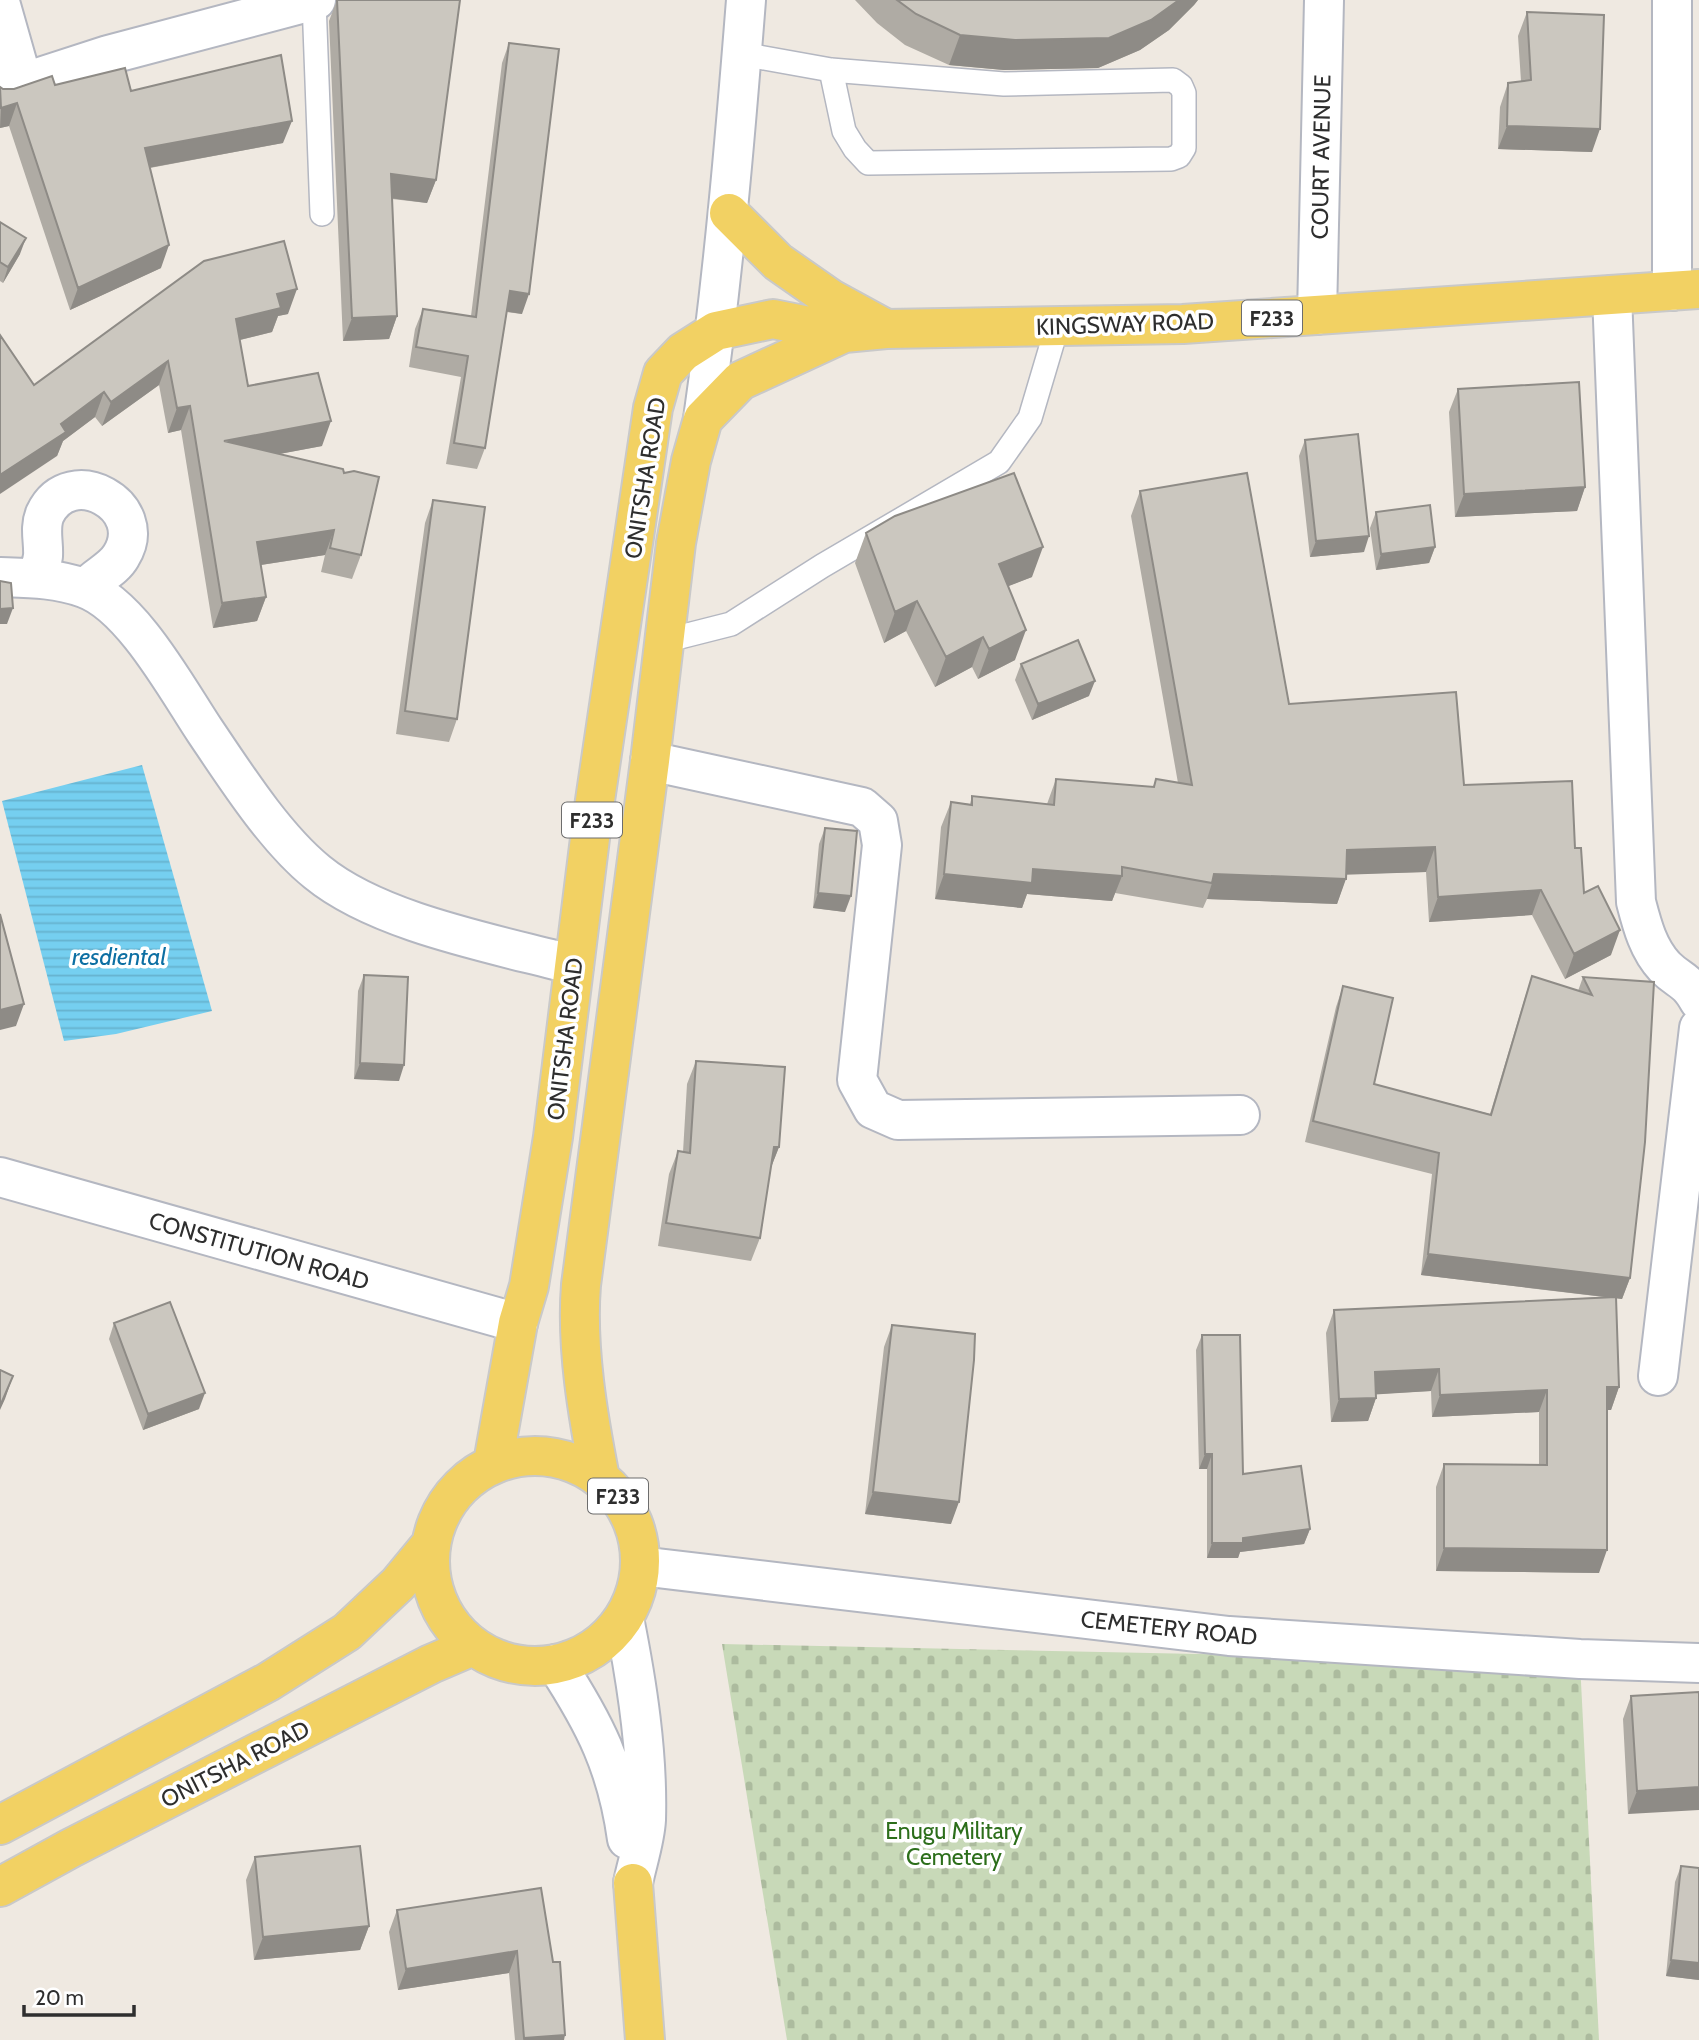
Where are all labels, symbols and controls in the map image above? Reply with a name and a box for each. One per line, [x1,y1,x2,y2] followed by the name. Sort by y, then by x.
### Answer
[1306,74,1336,240] street label: COURT AVENUE
[1242,300,1302,336] road number: F233
[1036,307,1214,341] street label: KINGSWAY ROAD
[618,395,672,561] street label: ONITSHA ROAD
[562,802,622,838] road number: F233
[72,942,166,971] water label: resdiental
[541,956,589,1122] street label: ONITSHA ROAD
[146,1206,372,1296] street label: CONSTITUTION ROAD
[588,1478,648,1514] road number: F233
[1079,1605,1259,1651] street label: CEMETERY ROAD
[156,1714,314,1814] street label: ONITSHA ROAD
[885,1817,1023,1871] park label: Enugu Military Cemetery
[24,1974,135,2018] scale bar
[35,1985,84,2010] text: 20 m

